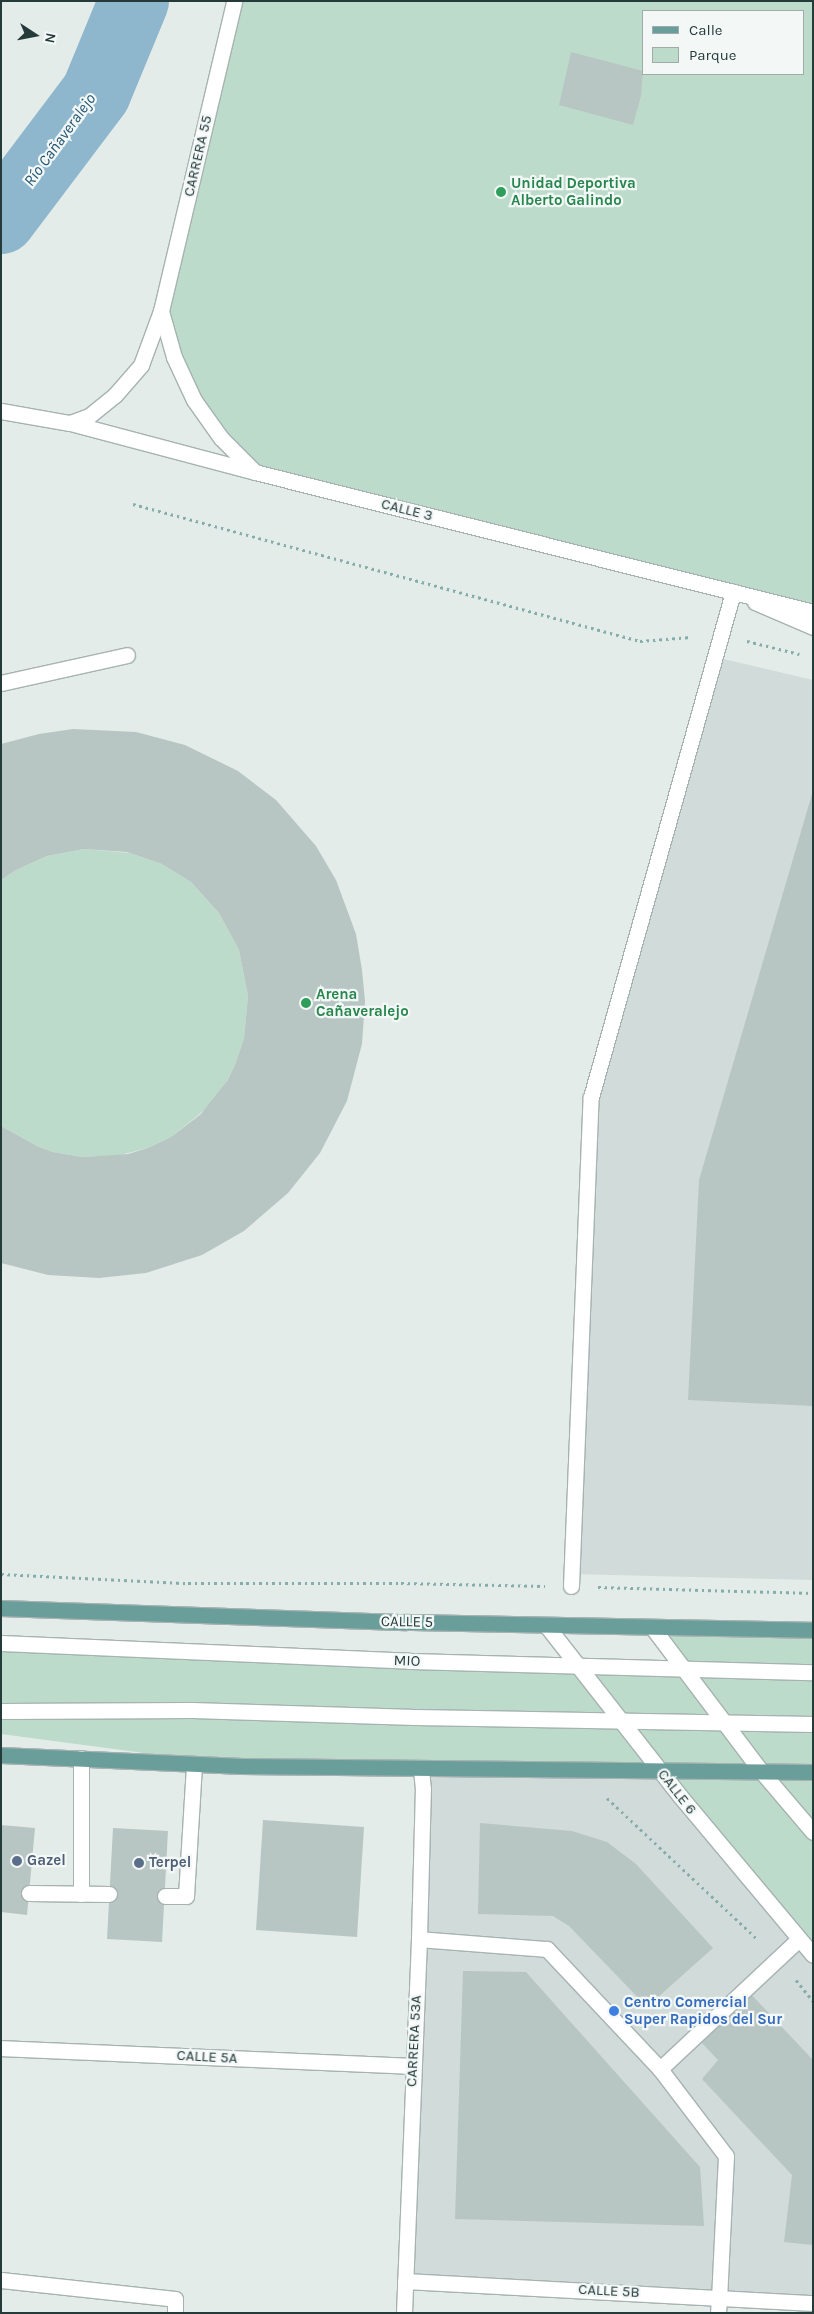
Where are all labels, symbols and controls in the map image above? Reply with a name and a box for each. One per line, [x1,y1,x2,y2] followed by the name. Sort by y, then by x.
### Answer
[10,10,60,60] north arrow
[642,10,804,75] legend
[689,21,723,39] text: Calle
[41,31,60,45] text: N
[689,46,737,64] text: Parque
[20,90,100,190] water label: Río Cañaveralejo
[180,114,216,198] street label: CARRERA 55
[511,174,636,209] place label: Unidad Deportiva Alberto Galindo
[495,186,507,198] marker: Unidad Deportiva Alberto Galindo
[379,495,435,525] street label: CALLE 3
[316,985,409,1020] place label: Arena Cañaveralejo
[300,997,312,1009] marker: Arena Cañaveralejo
[381,1613,433,1631] street label: CALLE 5
[393,1652,421,1670] street label: MIO
[654,1766,700,1818] street label: CALLE 6
[27,1852,66,1870] place label: Gazel
[149,1854,191,1872] place label: Terpel
[11,1855,23,1867] marker: Gazel
[133,1857,145,1869] marker: Terpel
[624,1993,782,2028] place label: Centro Comercial Super Rapidos del Sur
[403,1995,425,2087] street label: CARRERA 53A
[608,2005,620,2017] marker: Centro Comercial Super Rapidos del Sur
[176,2046,238,2068] street label: CALLE 5A
[578,2280,640,2302] street label: CALLE 5B

